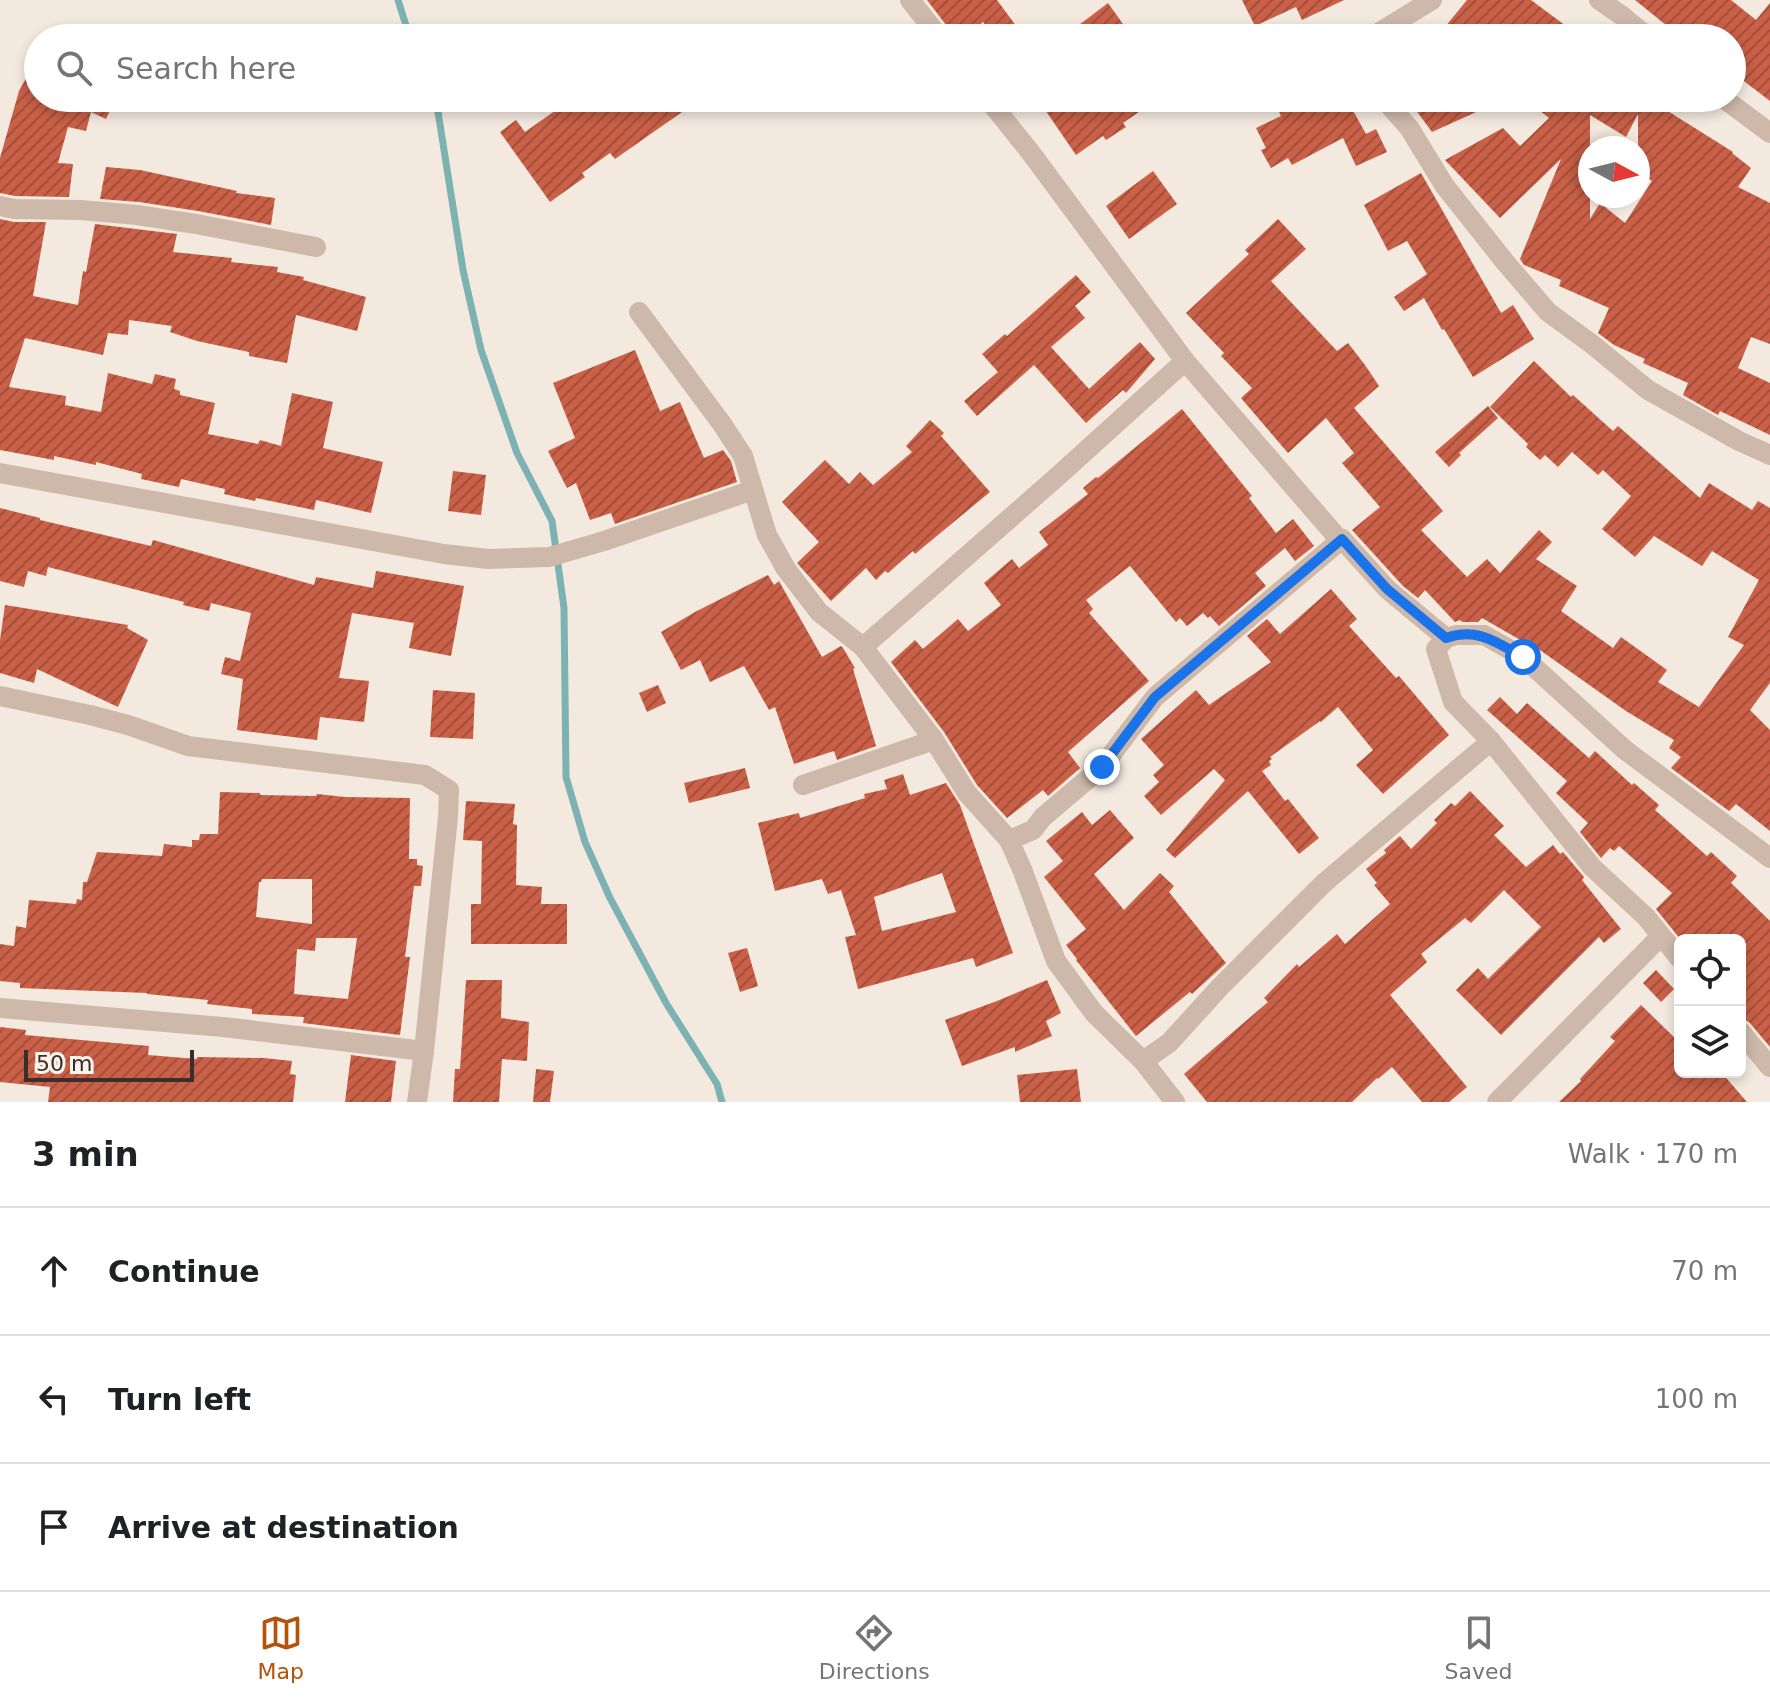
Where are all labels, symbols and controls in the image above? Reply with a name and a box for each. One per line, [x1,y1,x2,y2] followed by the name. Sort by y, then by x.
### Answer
[24,24,1746,112] search box
[52,46,96,90] icon: search
[116,51,296,86] text: Search here
[1578,136,1650,208] north arrow
[1505,639,1541,675] route start
[1084,749,1120,785] route end
[1674,934,1746,1078] map controls
[1674,934,1746,1006] button: locate
[1674,1006,1746,1078] button: layers
[24,1046,194,1082] scale bar
[36,1051,92,1076] text: 50 m
[32,1134,139,1174] text: 3 min
[1568,1139,1738,1169] text: Walk · 170 m
[32,1249,76,1293] icon: ahead
[108,1254,260,1289] text: Continue
[1671,1256,1738,1286] text: 70 m
[32,1377,76,1421] icon: left
[108,1382,251,1417] text: Turn left
[1655,1384,1738,1414] text: 100 m
[32,1505,76,1549] icon: arrive
[108,1510,459,1545] text: Arrive at destination
[257,1611,304,1684] tab: Map
[819,1611,930,1684] tab: Directions
[1445,1611,1513,1684] tab: Saved

